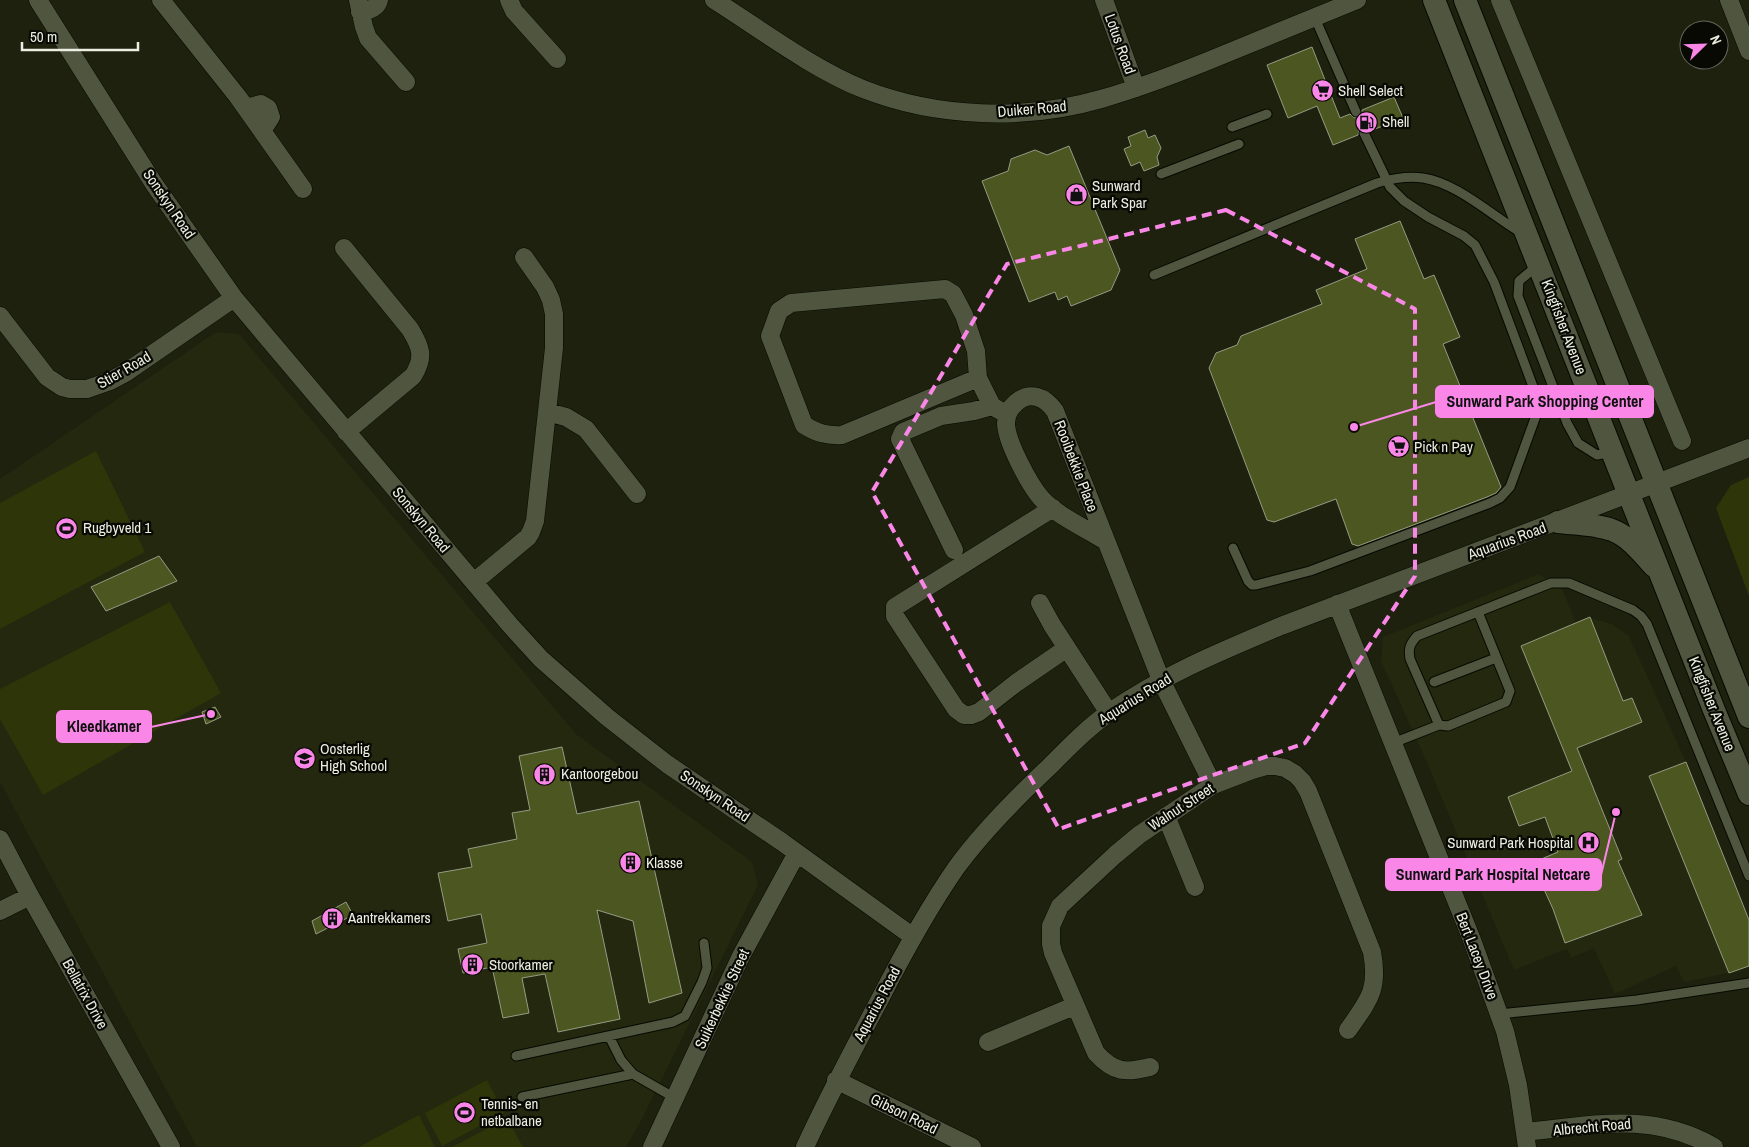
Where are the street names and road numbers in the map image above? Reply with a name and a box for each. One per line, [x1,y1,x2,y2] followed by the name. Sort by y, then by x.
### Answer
[1100,11,1141,77] street label: Lotus Road
[997,95,1067,122] street label: Duiker Road
[138,165,200,243] street label: Sonskyn Road
[1537,276,1592,378] street label: Kingfisher Avenue
[93,346,154,393] street label: Stier Road
[1049,417,1104,515] street label: Rooibekkie Place
[388,482,455,557] street label: Sonskyn Road
[1464,517,1549,565] street label: Aquarius Road
[1684,653,1741,754] street label: Kingfisher Avenue
[1094,668,1175,730] street label: Aquarius Road
[676,765,754,827] street label: Sonskyn Road
[1144,777,1218,836] street label: Walnut Street
[1451,909,1504,1002] street label: Bert Lacey Drive
[689,945,754,1052] street label: Suikerbekkie Street
[58,955,113,1033] street label: Bellatrix Drive
[848,963,905,1046] street label: Aquarius Road
[867,1088,941,1139] street label: Gibson Road
[1551,1113,1632,1140] street label: Albrecht Road

